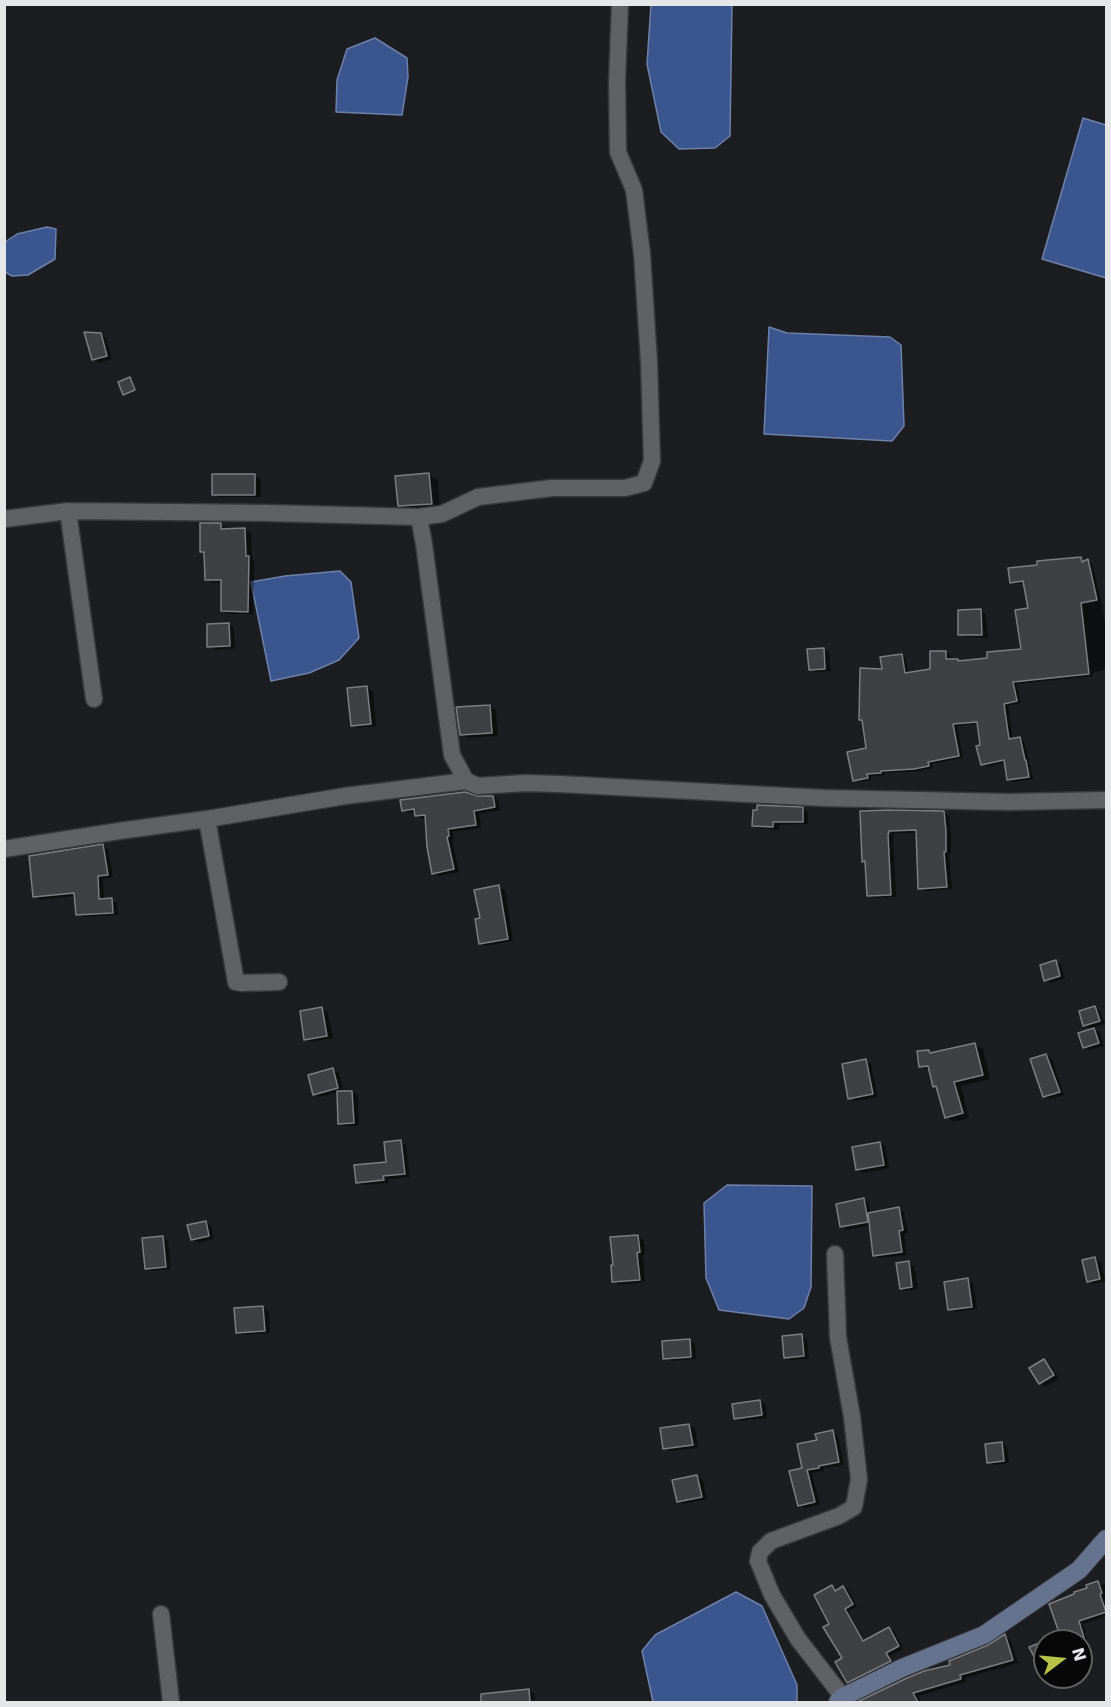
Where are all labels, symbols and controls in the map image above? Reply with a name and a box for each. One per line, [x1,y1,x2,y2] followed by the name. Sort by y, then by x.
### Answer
[1033,1629,1093,1689] north arrow
[1068,1645,1090,1663] text: N

